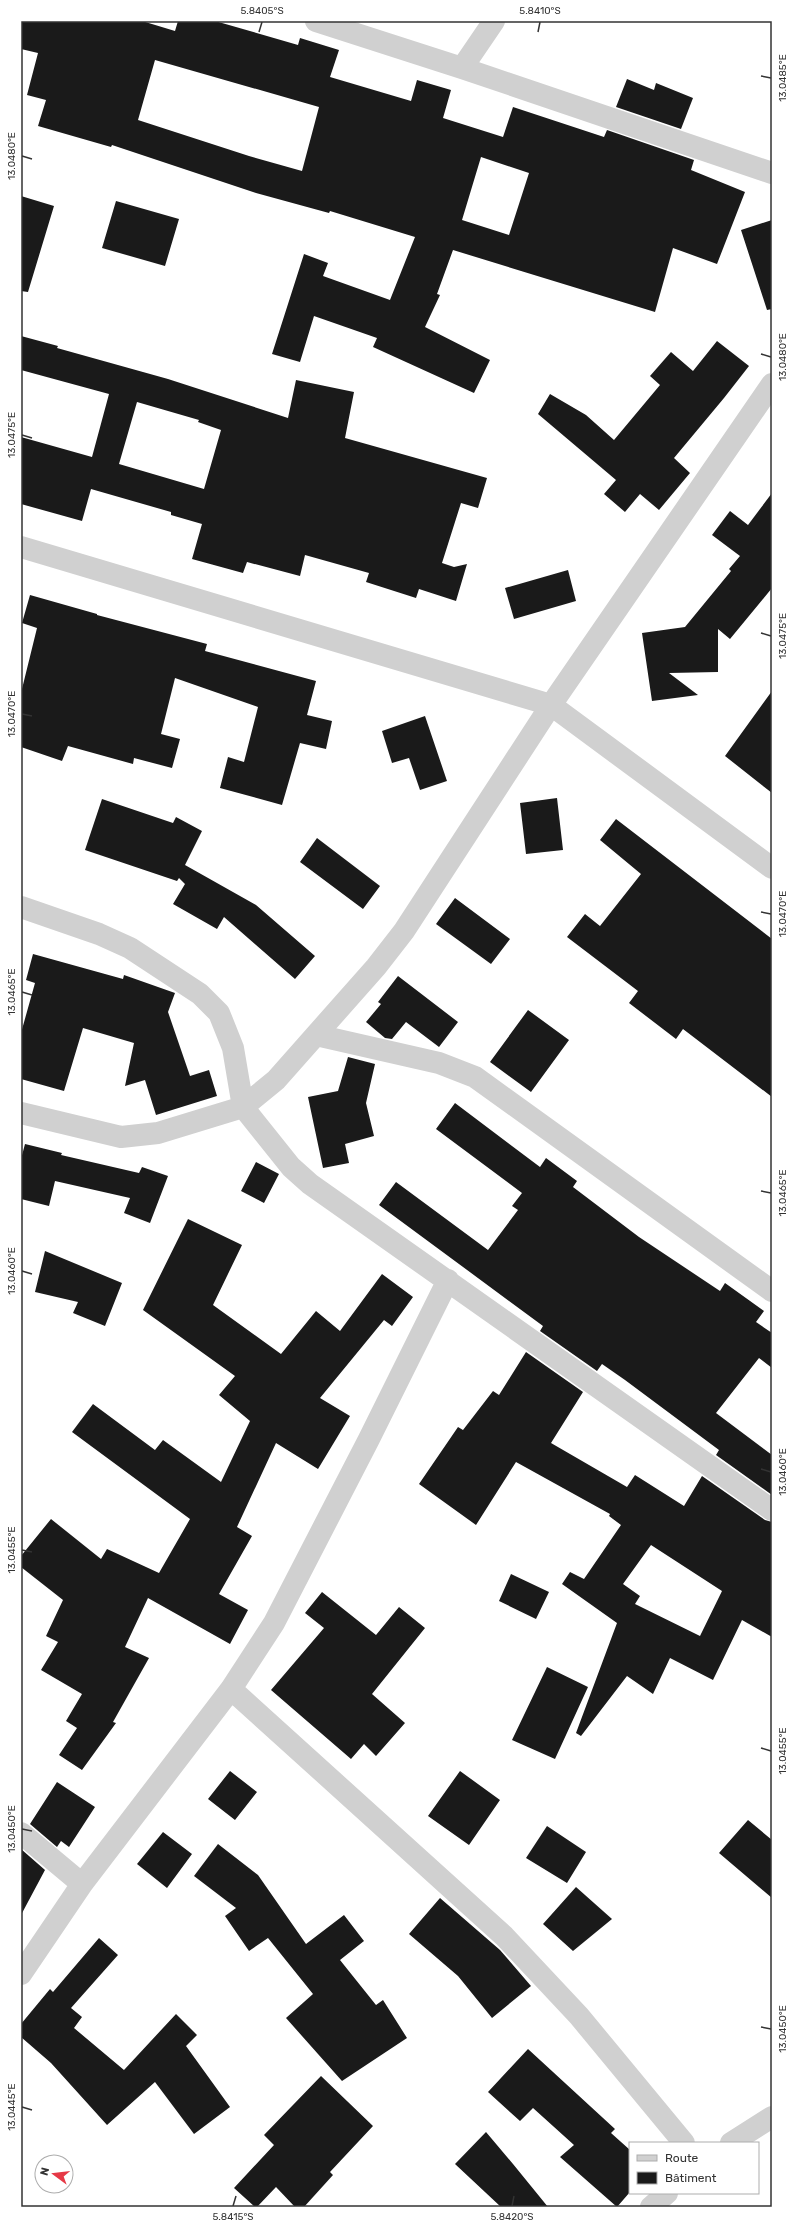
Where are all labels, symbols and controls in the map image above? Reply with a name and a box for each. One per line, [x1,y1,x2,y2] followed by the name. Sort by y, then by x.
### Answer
[240,5,284,17] text: 5.8405°S
[519,5,561,17] text: 5.8410°S
[777,54,789,102] text: 13.0485°E
[6,132,18,180] text: 13.0480°E
[777,333,789,381] text: 13.0480°E
[6,412,18,458] text: 13.0475°E
[777,613,789,659] text: 13.0475°E
[6,691,18,737] text: 13.0470°E
[777,891,789,937] text: 13.0470°E
[6,968,18,1016] text: 13.0465°E
[777,1169,789,1217] text: 13.0465°E
[6,1247,18,1295] text: 13.0460°E
[777,1448,789,1496] text: 13.0460°E
[6,1526,18,1574] text: 13.0455°E
[777,1727,789,1775] text: 13.0455°E
[6,1805,18,1853] text: 13.0450°E
[777,2005,789,2053] text: 13.0450°E
[6,2083,18,2131] text: 13.0445°E
[629,2142,759,2194] legend
[665,2151,699,2165] text: Route
[34,2154,74,2194] north arrow
[38,2166,52,2177] text: N
[665,2171,717,2185] text: Bâtiment
[213,2211,253,2223] text: 5.8415°S
[490,2211,534,2223] text: 5.8420°S

